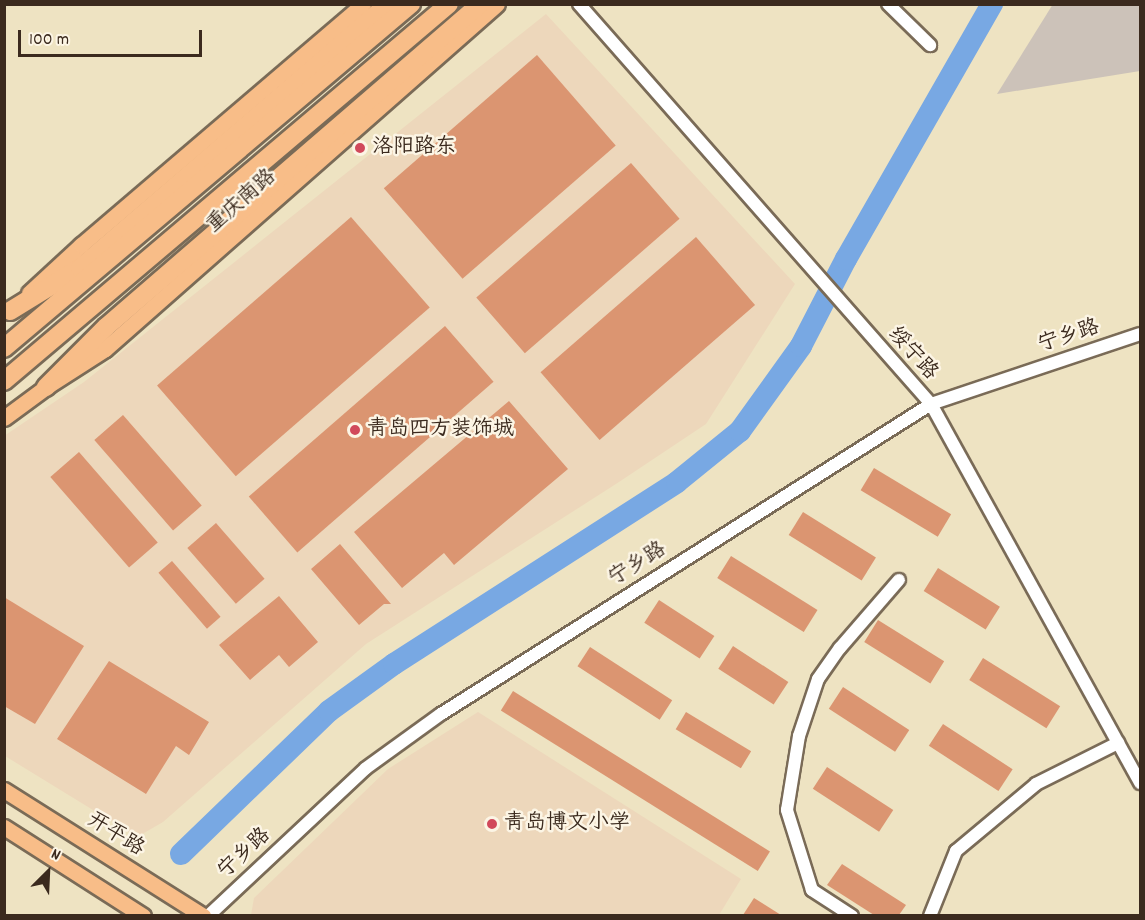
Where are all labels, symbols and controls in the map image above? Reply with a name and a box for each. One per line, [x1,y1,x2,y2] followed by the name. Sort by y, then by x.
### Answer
[21,18,206,56] scale bar
[29,28,69,53] text: 100 m
[372,135,456,161] place label: 洛阳路东
[353,141,367,155] marker: 洛阳路东
[202,165,282,239] street label: 重庆南路
[1035,315,1103,359] street label: 宁乡路
[882,322,942,386] street label: 绥宁路
[367,417,514,443] place label: 青岛四方装饰城
[348,423,362,437] marker: 青岛四方装饰城
[605,538,671,592] street label: 宁乡路
[82,808,148,862] street label: 开平路
[504,811,630,837] place label: 青岛博文小学
[485,817,499,831] marker: 青岛博文小学
[213,823,277,885] street label: 宁乡路
[18,842,78,902] north arrow
[47,843,64,867] text: N

